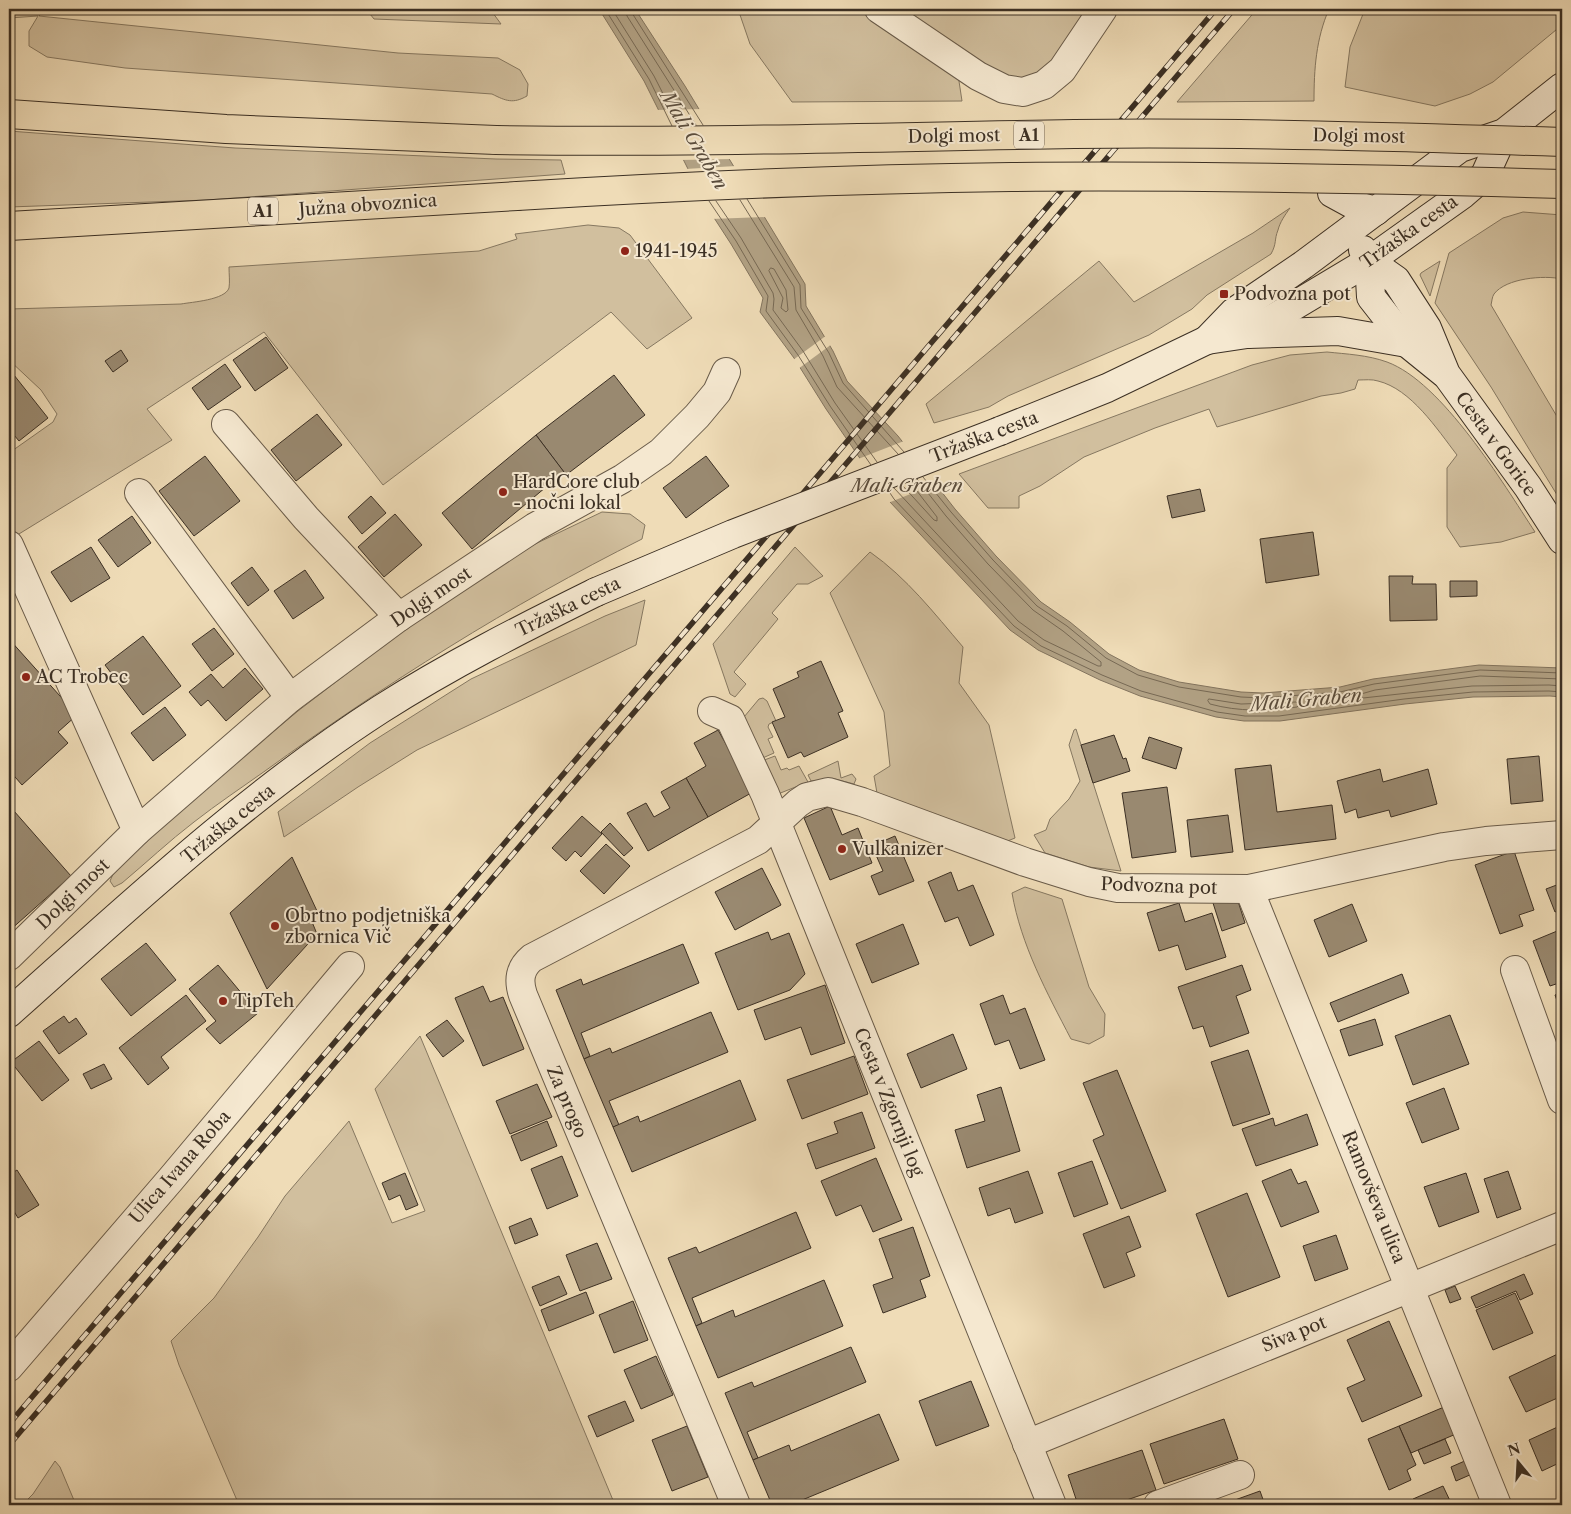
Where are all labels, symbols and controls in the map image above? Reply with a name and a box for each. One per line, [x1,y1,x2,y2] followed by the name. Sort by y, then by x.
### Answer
[654,84,733,194] water label: Mali Graben
[1014,122,1044,148] road number: A1
[907,124,1001,148] street label: Dolgi most
[1312,124,1406,148] street label: Dolgi most
[295,189,438,221] street label: Južna obvoznica
[1356,190,1462,274] street label: Tržaška cesta
[248,198,278,225] road number: A1
[635,240,717,262] place label: 1941-1945
[619,245,631,257] marker: 1941-1945
[1234,283,1351,305] place label: Podvozna pot
[1218,288,1230,300] marker: Podvozna pot
[1451,388,1541,500] street label: Cesta v Gorice
[927,406,1042,468] street label: Tržaška cesta
[513,471,640,514] place label: HardCore club - nočni lokal
[849,474,963,497] water label: Mali Graben
[497,486,509,498] marker: HardCore club - nočni lokal
[386,562,476,632] street label: Dolgi most
[512,572,624,642] street label: Tržaška cesta
[35,666,128,688] place label: AC Trobec
[20,671,32,683] marker: AC Trobec
[1247,684,1363,717] water label: Mali Graben
[177,779,280,868] street label: Tržaška cesta
[851,838,944,860] place label: Vulkanizer
[836,843,848,855] marker: Vulkanizer
[32,853,114,934] street label: Dolgi most
[1100,873,1218,899] street label: Podvozna pot
[285,905,451,948] place label: Obrtno podjetniška zbornica Vič
[269,920,281,932] marker: Obrtno podjetniška zbornica Vič
[233,990,294,1012] place label: TipTeh
[217,995,229,1007] marker: TipTeh
[849,1025,929,1180] street label: Cesta v Zgornji log
[542,1063,592,1141] street label: Za progo
[125,1105,236,1228] street label: Ulica Ivana Roba
[1337,1127,1411,1267] street label: Ramovševa ulica
[1258,1311,1330,1357] street label: Siva pot
[1494,1436,1544,1486] north arrow
[1505,1439,1523,1460] text: N

